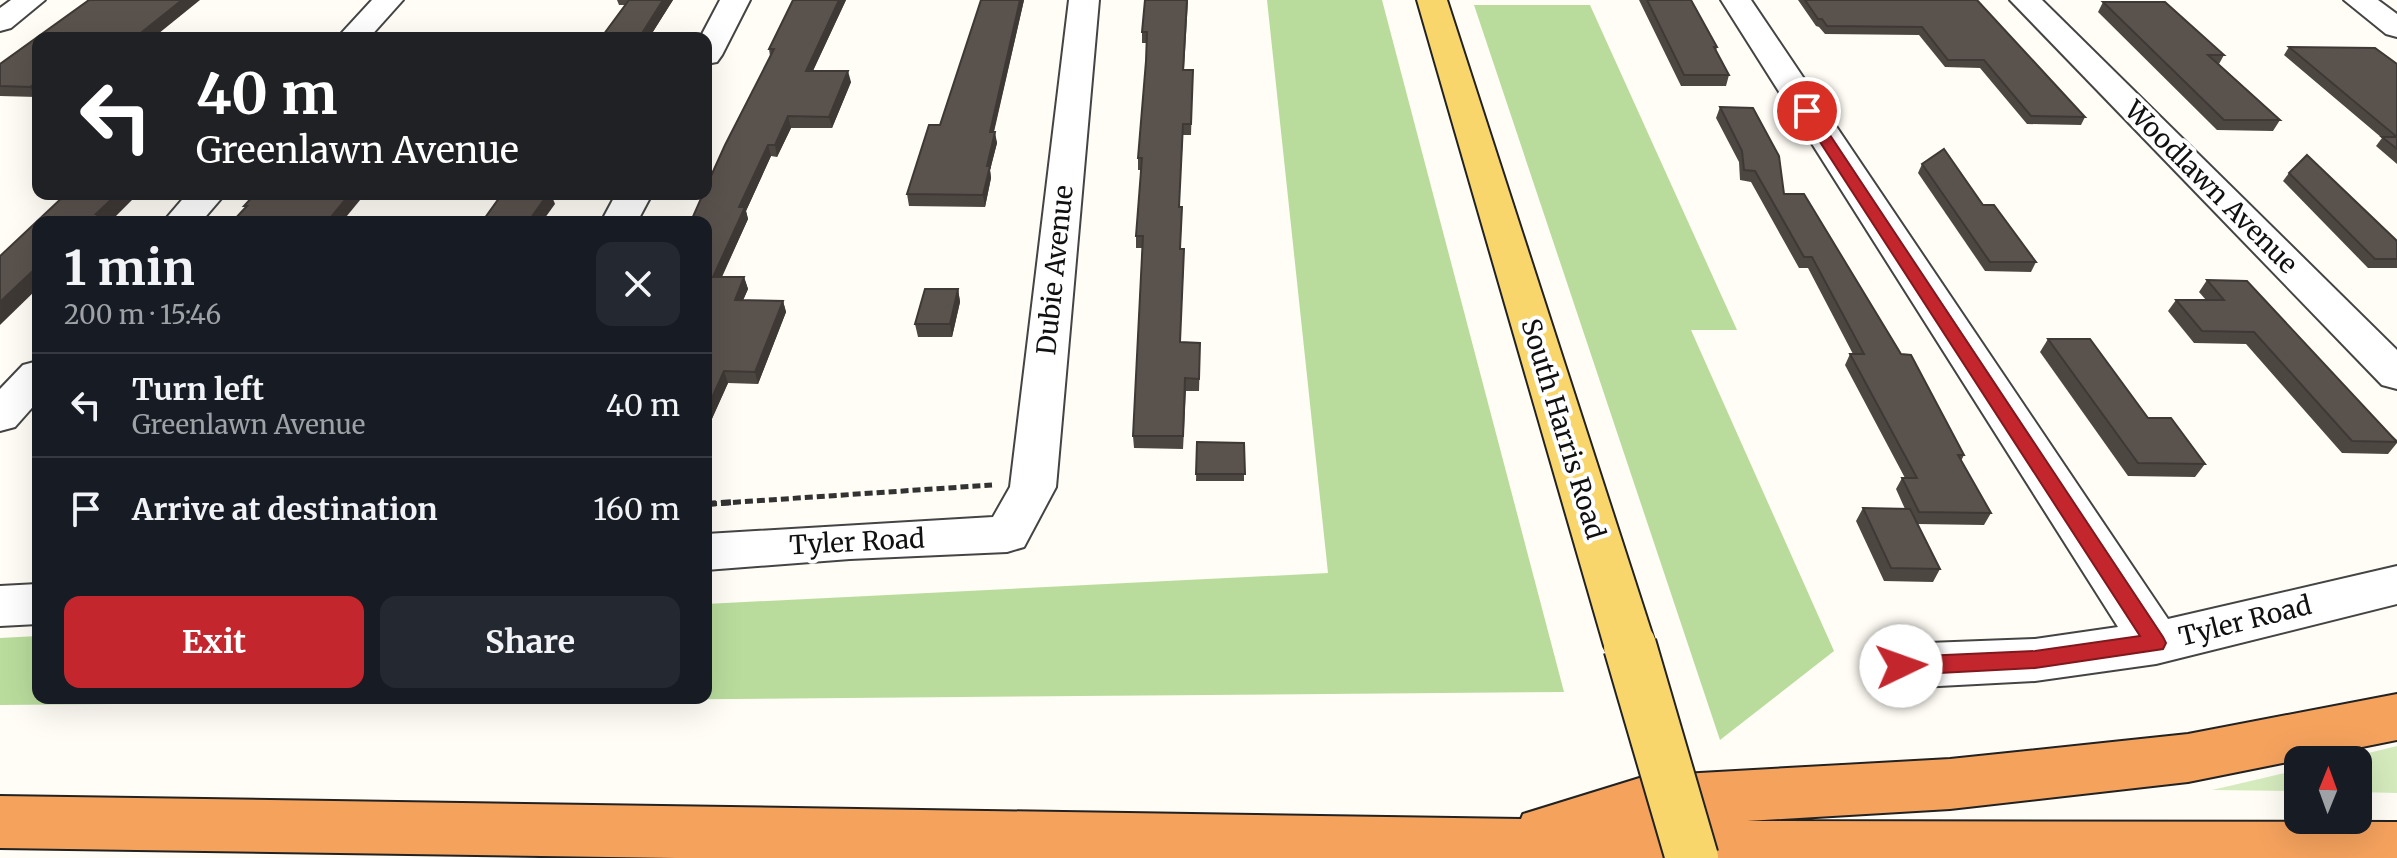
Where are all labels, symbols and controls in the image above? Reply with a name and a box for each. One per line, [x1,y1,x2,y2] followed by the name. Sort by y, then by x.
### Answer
[196,59,338,129] text: 40 m
[64,64,168,168] icon: left
[1773,77,1841,145] pin
[1785,89,1829,133] icon: arrive
[2117,93,2305,280] street label: Woodlawn Avenue
[196,128,519,173] text: Greenlawn Avenue
[1029,183,1080,356] street label: Dubie Avenue
[64,238,195,298] text: 1 min
[596,242,680,326] button: close
[64,298,221,331] text: 200 m · 15:46
[1514,315,1613,543] street label: South Harris Road
[132,370,264,408] text: Turn left
[64,383,108,427] icon: left
[606,386,680,424] text: 40 m
[132,408,365,441] text: Greenlawn Avenue
[64,487,108,531] icon: arrive
[132,490,438,528] text: Arrive at destination
[593,490,680,528] text: 160 m
[788,521,926,562] street label: Tyler Road
[2175,588,2315,653] street label: Tyler Road
[64,596,364,688] button: Exit
[380,596,680,688] button: Share
[1859,624,1943,708] position arrow
[2284,746,2372,834] north arrow
[2284,746,2372,834] map controls

